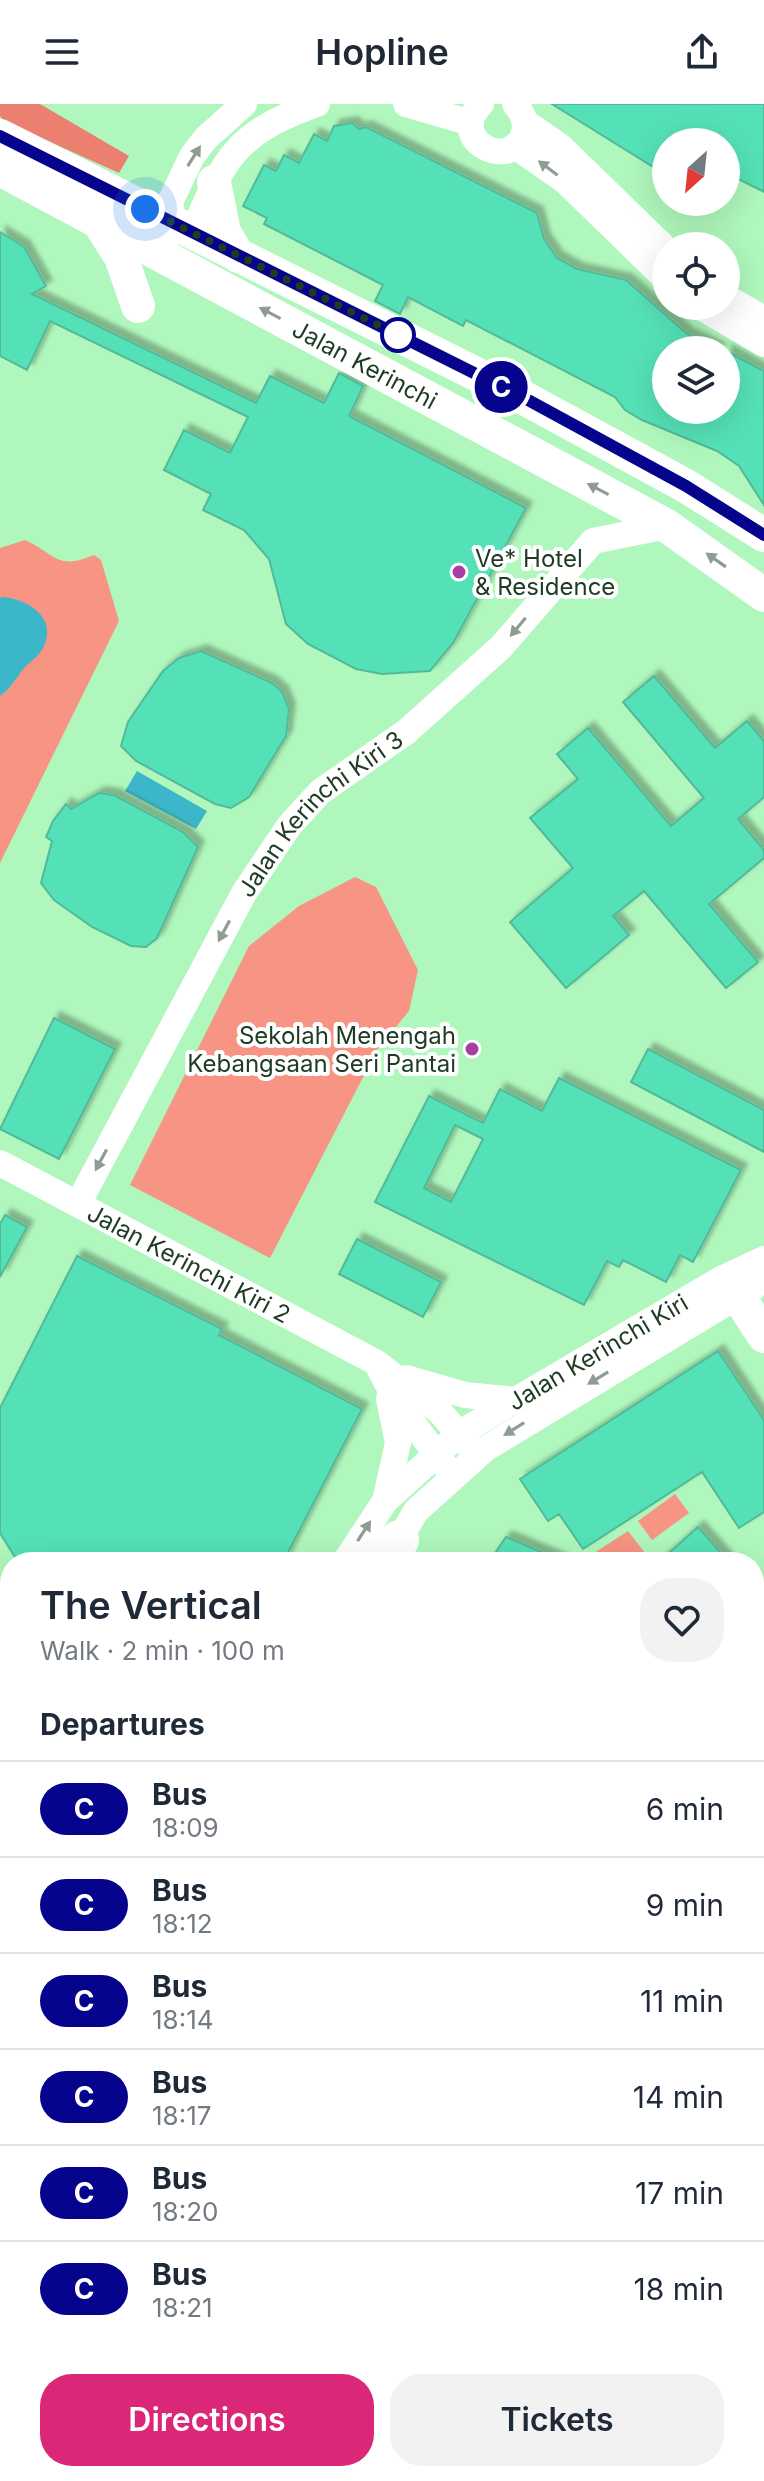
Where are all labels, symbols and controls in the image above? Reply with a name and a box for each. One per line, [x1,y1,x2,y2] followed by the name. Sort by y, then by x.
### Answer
[40,30,84,74] icon: menu
[315,30,449,74] text: Hopline
[680,30,724,74] icon: share
[652,128,740,216] north arrow
[652,128,740,424] map controls
[187,145,201,167] one-way arrow
[538,161,558,177] one-way arrow
[125,189,165,229] your location
[652,232,740,320] button: locate
[259,306,282,319] one-way arrow
[288,314,442,415] street label: Jalan Kerinchi
[381,318,415,352] unlabelled marker
[652,336,740,424] button: layers
[475,361,527,413] line badge: C
[491,370,511,404] text: C
[587,482,609,496] one-way arrow
[475,544,615,601] place label: Ve* Hotel & Residence
[705,553,726,568] one-way arrow
[450,563,468,581] marker: Ve* Hotel & Residence
[510,617,527,637] one-way arrow
[231,724,408,902] street label: Jalan Kerinchi Kiri 3
[218,919,231,942] one-way arrow
[187,1021,456,1078] place label: Sekolah Menengah Kebangsaan Seri Pantai
[463,1040,481,1058] marker: Sekolah Menengah Kebangsaan Seri Pantai
[94,1148,108,1171] one-way arrow
[83,1198,295,1329] street label: Jalan Kerinchi Kiri 2
[502,1287,693,1416] street label: Jalan Kerinchi Kiri
[587,1371,609,1385] one-way arrow
[503,1422,525,1436] one-way arrow
[356,1520,370,1542] one-way arrow
[640,1578,724,1662] button: heart
[40,1582,262,1628] text: The Vertical
[40,1635,285,1666] text: Walk · 2 min · 100 m
[40,1706,205,1742] text: Departures
[152,1776,207,1812] text: Bus
[646,1791,724,1827] text: 6 min
[74,1792,94,1826] text: C
[152,1812,219,1843] text: 18:09
[152,1872,207,1908] text: Bus
[646,1887,724,1923] text: 9 min
[74,1888,94,1922] text: C
[152,1908,213,1939] text: 18:12
[152,1968,207,2004] text: Bus
[640,1983,724,2019] text: 11 min
[74,1984,94,2018] text: C
[152,2004,214,2035] text: 18:14
[152,2064,207,2100] text: Bus
[633,2079,724,2115] text: 14 min
[74,2080,94,2114] text: C
[152,2100,211,2131] text: 18:17
[152,2160,207,2196] text: Bus
[635,2175,724,2211] text: 17 min
[74,2176,94,2210] text: C
[152,2196,218,2227] text: 18:20
[152,2256,207,2292] text: Bus
[634,2271,724,2307] text: 18 min
[74,2272,94,2306] text: C
[152,2292,213,2323] text: 18:21
[40,2374,374,2466] button: Directions
[390,2374,724,2466] button: Tickets

